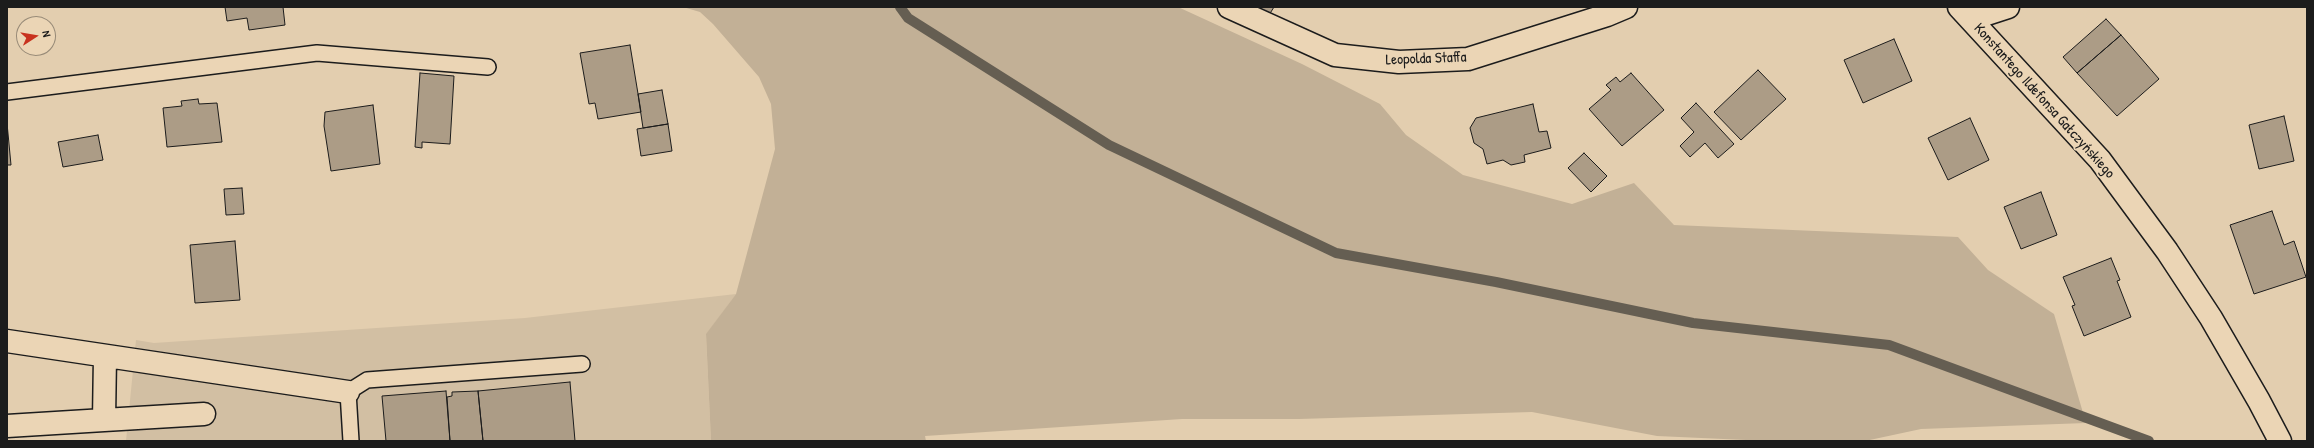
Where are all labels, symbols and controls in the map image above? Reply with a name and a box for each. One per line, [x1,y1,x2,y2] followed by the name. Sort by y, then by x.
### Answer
[16,16,56,56] north arrow
[1970,20,2118,182] street label: Konstantego Ildefonsa Gałczyńskiego
[39,29,54,38] text: N
[1385,49,1467,69] street label: Leopolda Staffa

